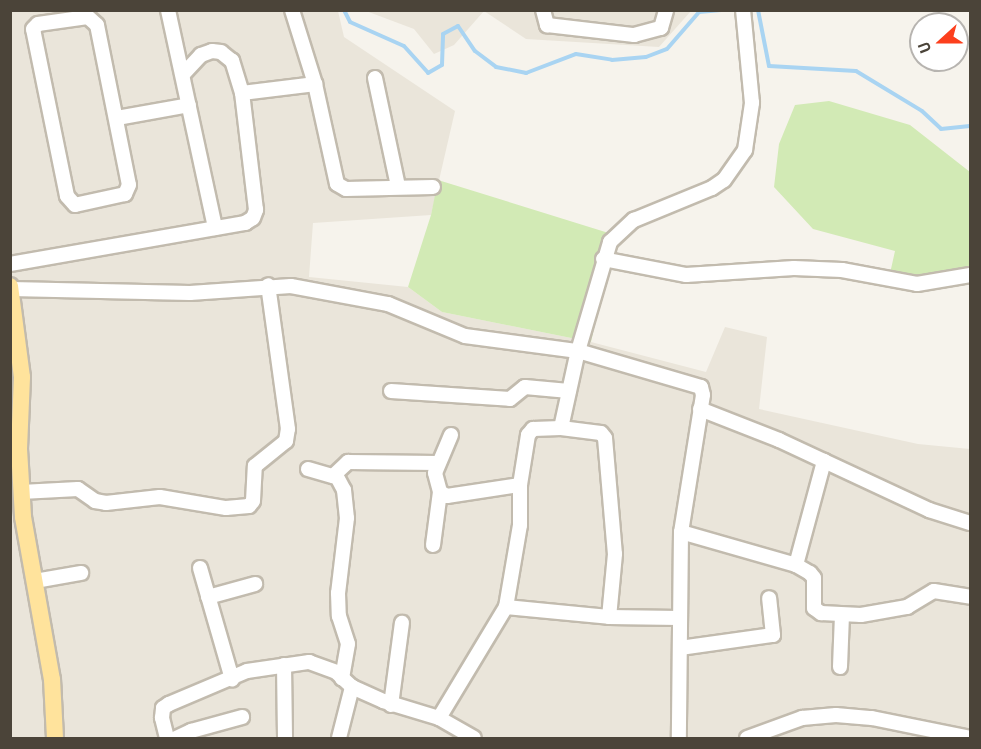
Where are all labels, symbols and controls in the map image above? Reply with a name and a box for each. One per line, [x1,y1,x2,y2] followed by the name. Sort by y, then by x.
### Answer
[909,12,969,72] north arrow
[913,39,935,56] text: U

